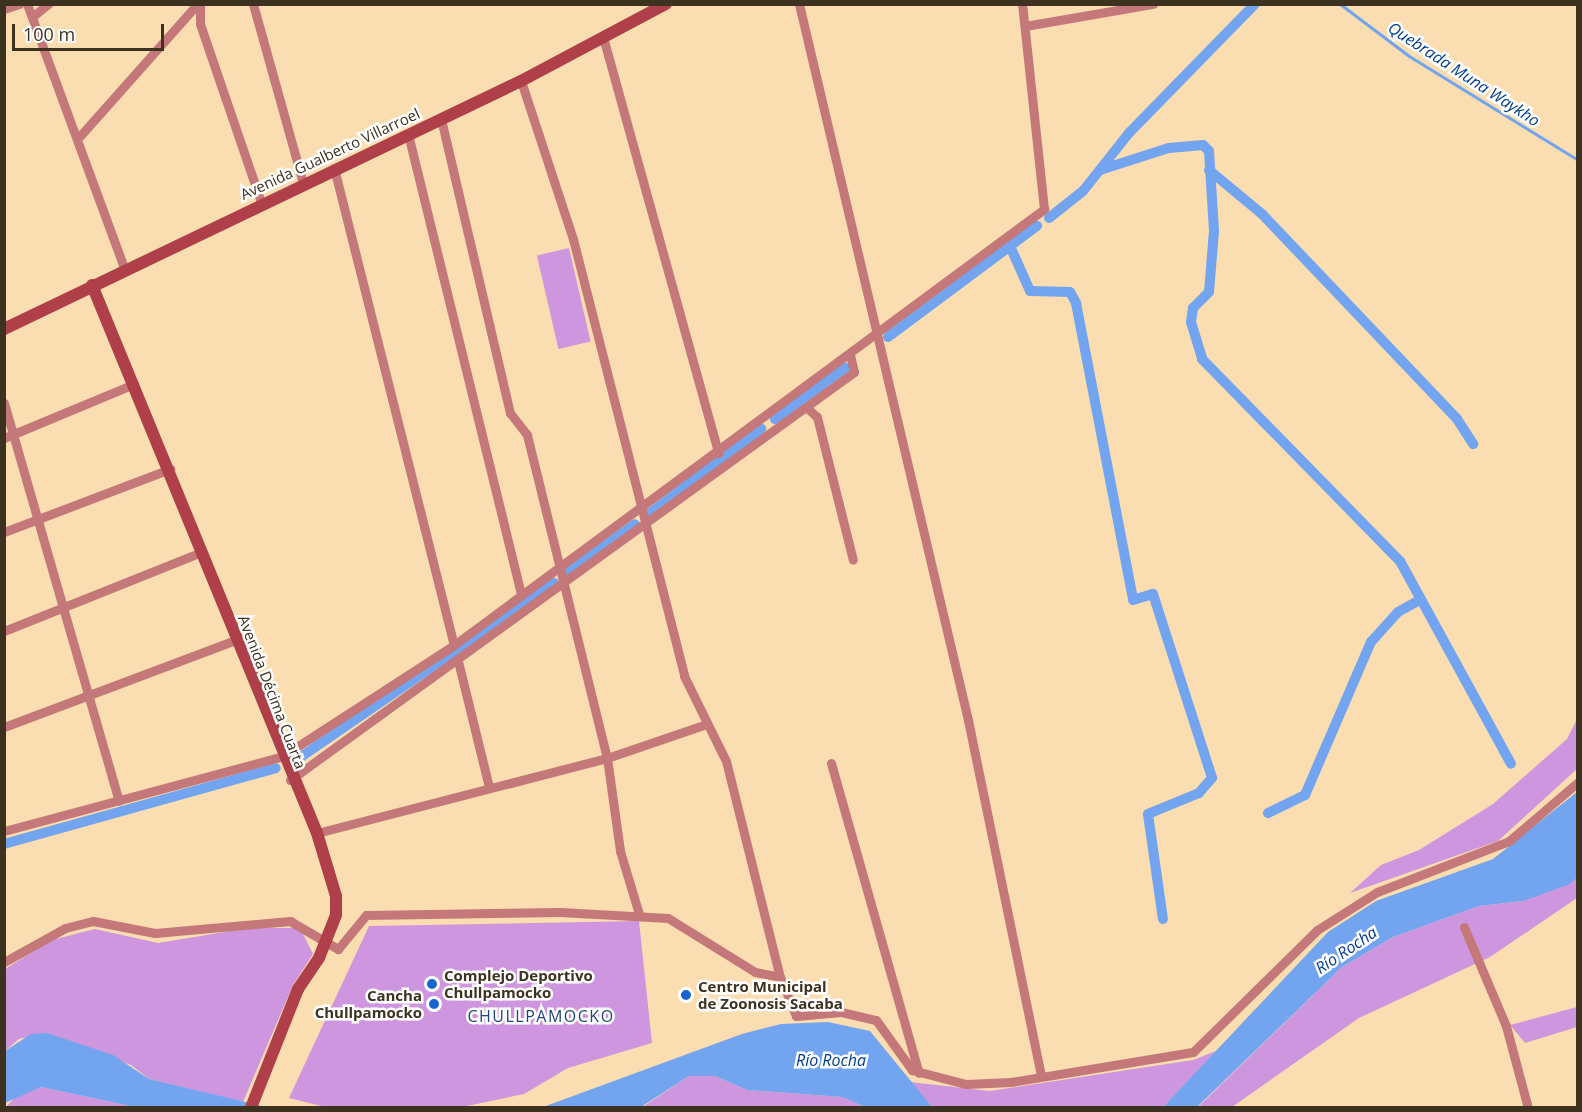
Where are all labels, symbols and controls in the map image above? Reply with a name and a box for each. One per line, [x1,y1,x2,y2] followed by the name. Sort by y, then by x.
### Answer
[15,12,166,50] scale bar
[1385,18,1543,130] water label: Quebrada Muna Waykho
[23,22,75,46] text: 100 m
[237,104,423,204] street label: Avenida Gualberto Villarroel
[234,613,310,771] street label: Avenida Décima Cuarta
[1312,922,1380,978] water label: Río Rocha
[444,966,593,1001] place label: Complejo Deportivo Chullpamocko
[425,977,439,991] marker: Complejo Deportivo Chullpamocko
[698,977,843,1012] place label: Centro Municipal de Zoonosis Sacaba
[315,986,422,1021] place label: Cancha Chullpamocko
[679,988,693,1002] marker: Centro Municipal de Zoonosis Sacaba
[427,997,441,1011] marker: Cancha Chullpamocko
[467,1006,615,1026] district label: CHULLPAMOCKO
[796,1050,866,1070] water label: Río Rocha

